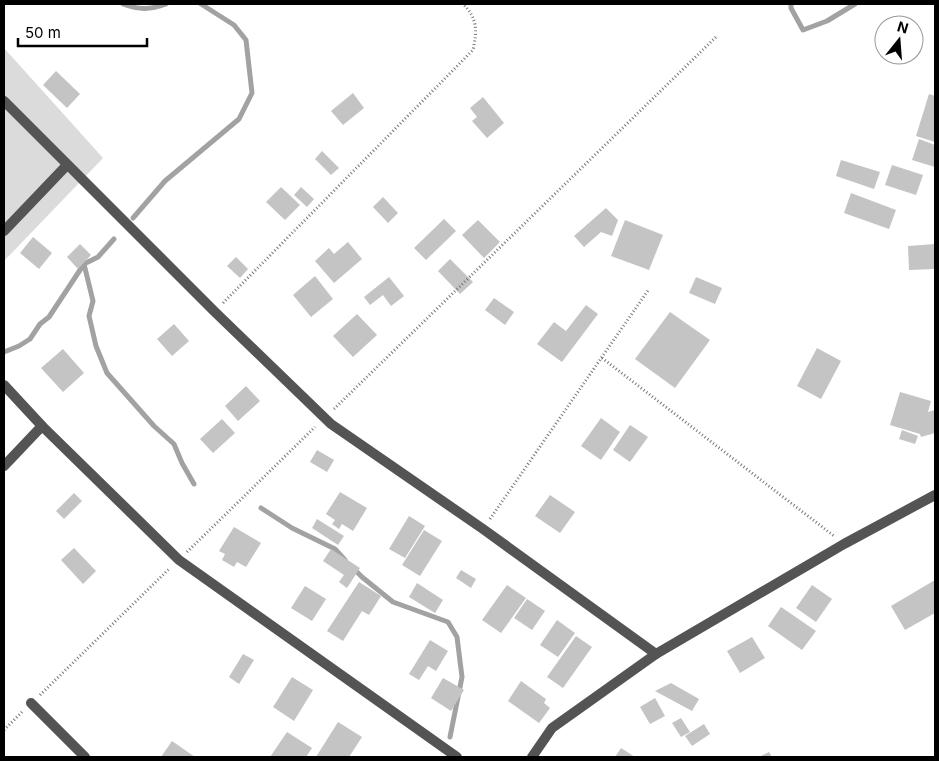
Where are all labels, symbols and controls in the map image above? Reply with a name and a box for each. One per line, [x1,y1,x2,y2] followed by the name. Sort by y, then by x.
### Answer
[18,15,146,47] scale bar
[874,15,924,65] north arrow
[895,17,911,37] text: N
[25,23,61,42] text: 50 m

